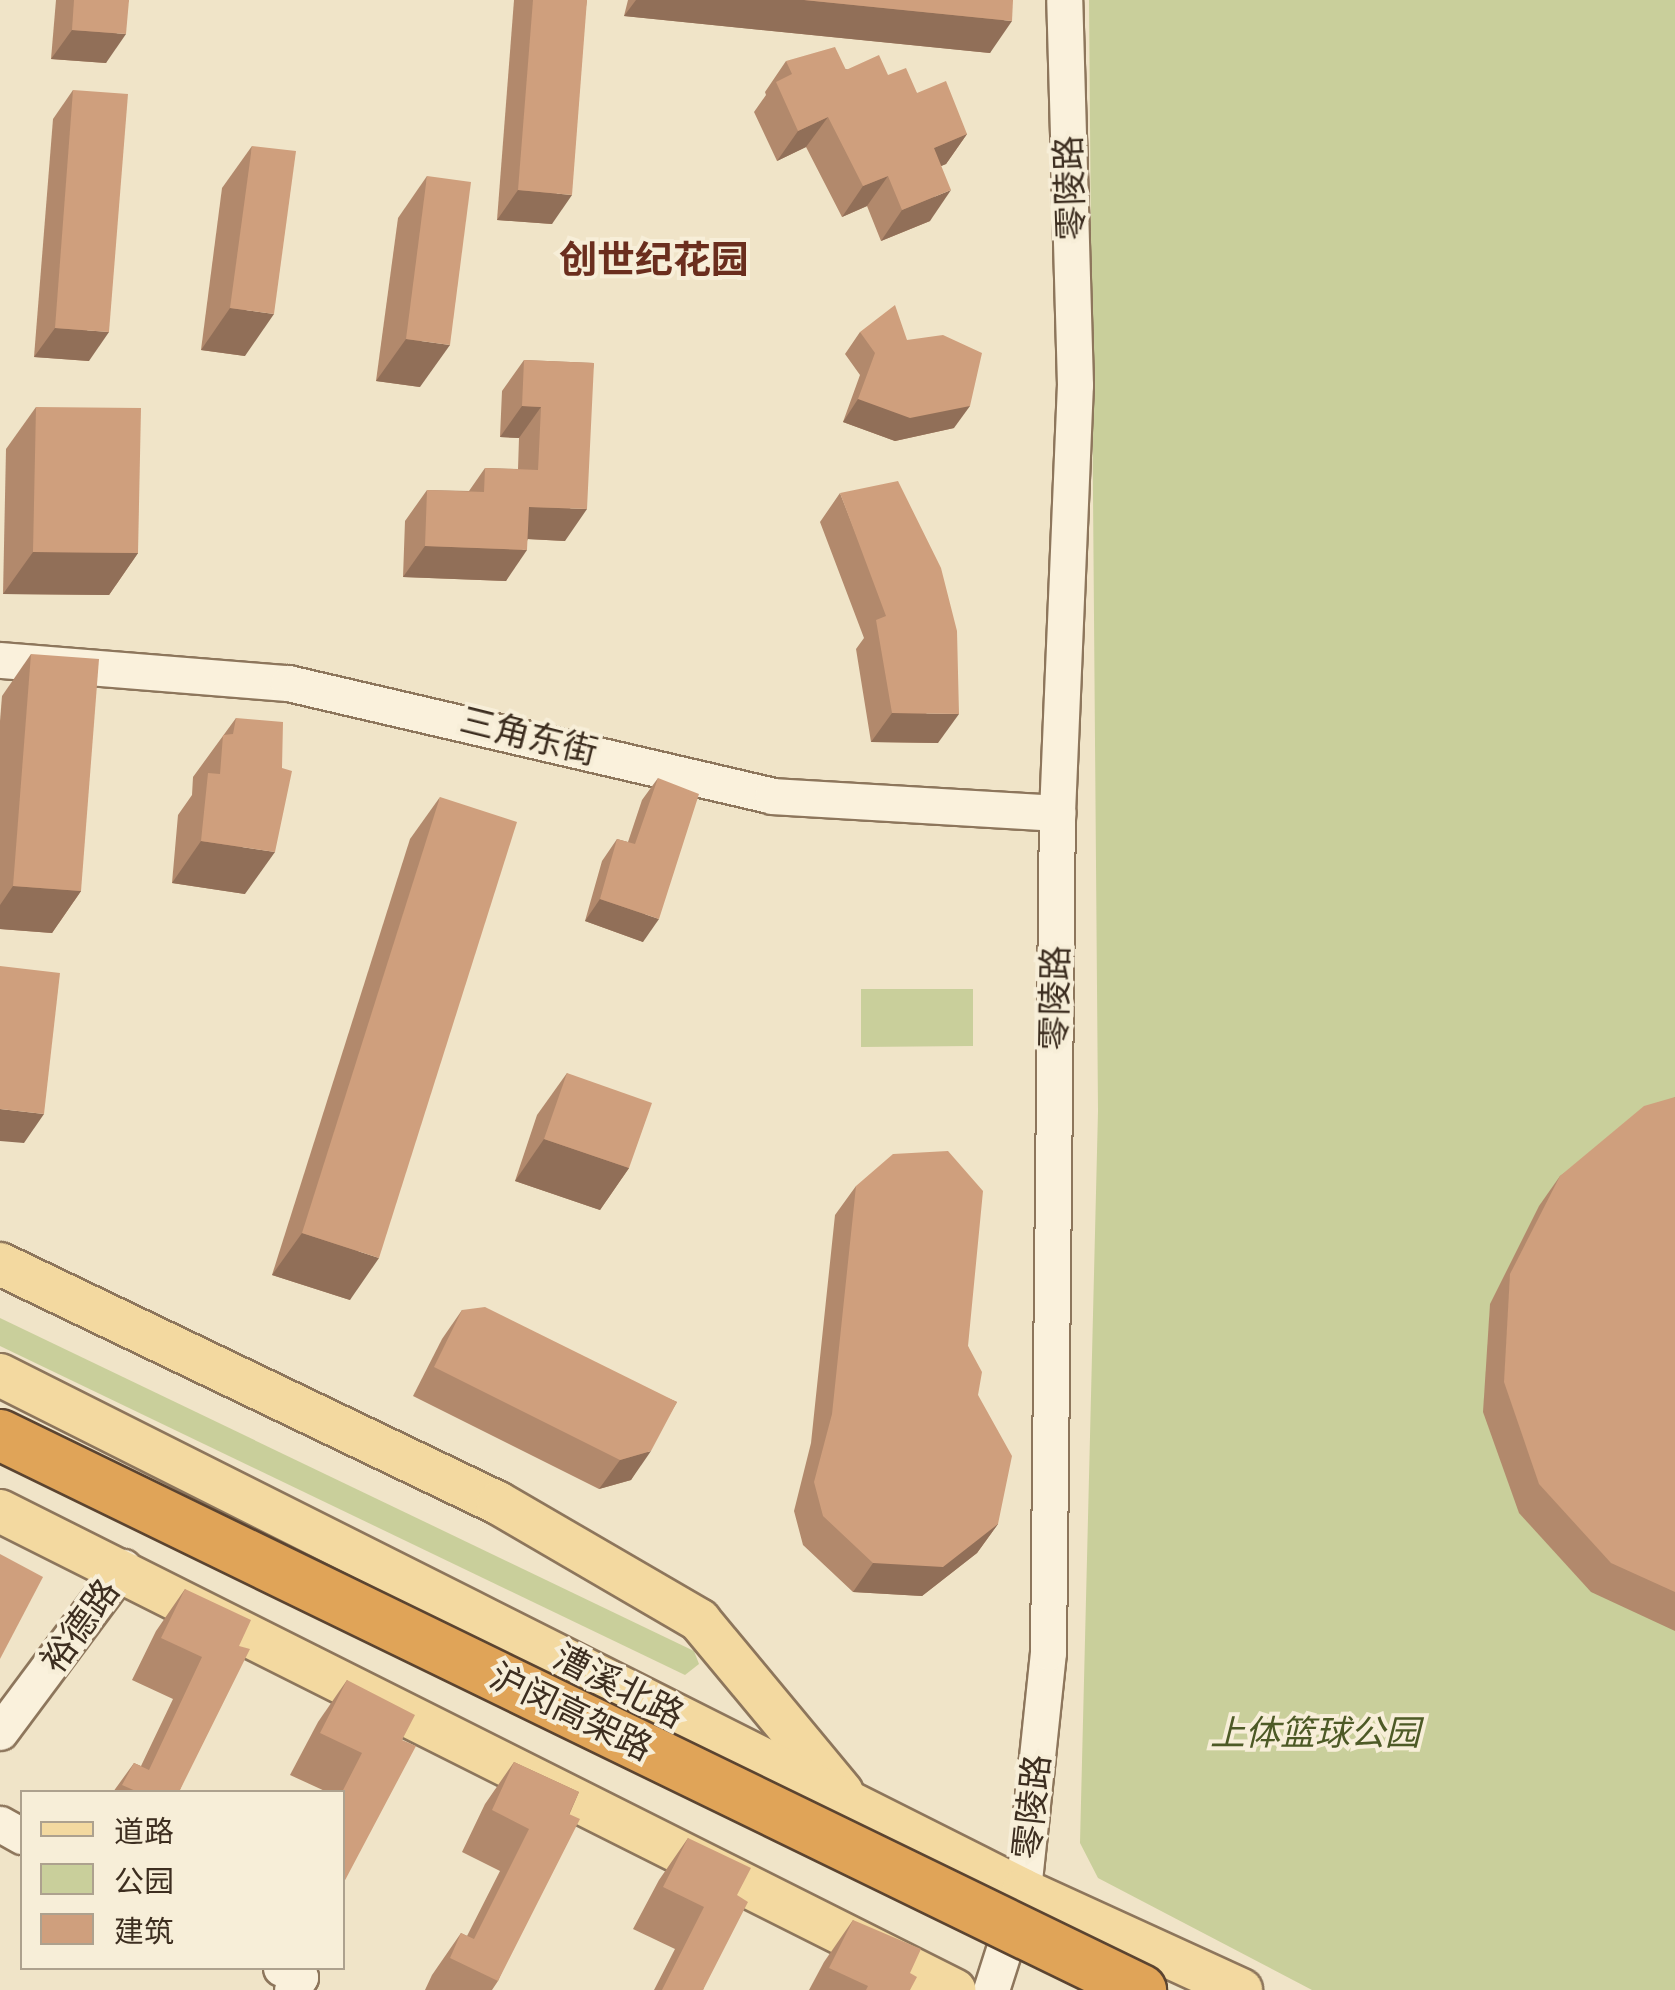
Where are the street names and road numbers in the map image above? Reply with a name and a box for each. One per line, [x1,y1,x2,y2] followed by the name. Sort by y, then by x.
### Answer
[1047,135,1093,241] street label: 零陵路
[456,699,602,773] street label: 三角东街
[1033,945,1077,1051] street label: 零陵路
[32,1571,128,1681] street label: 裕德路
[547,1636,691,1736] street label: 漕溪北路
[483,1655,659,1769] street label: 沪闵高架路
[1006,1753,1058,1861] street label: 零陵路

